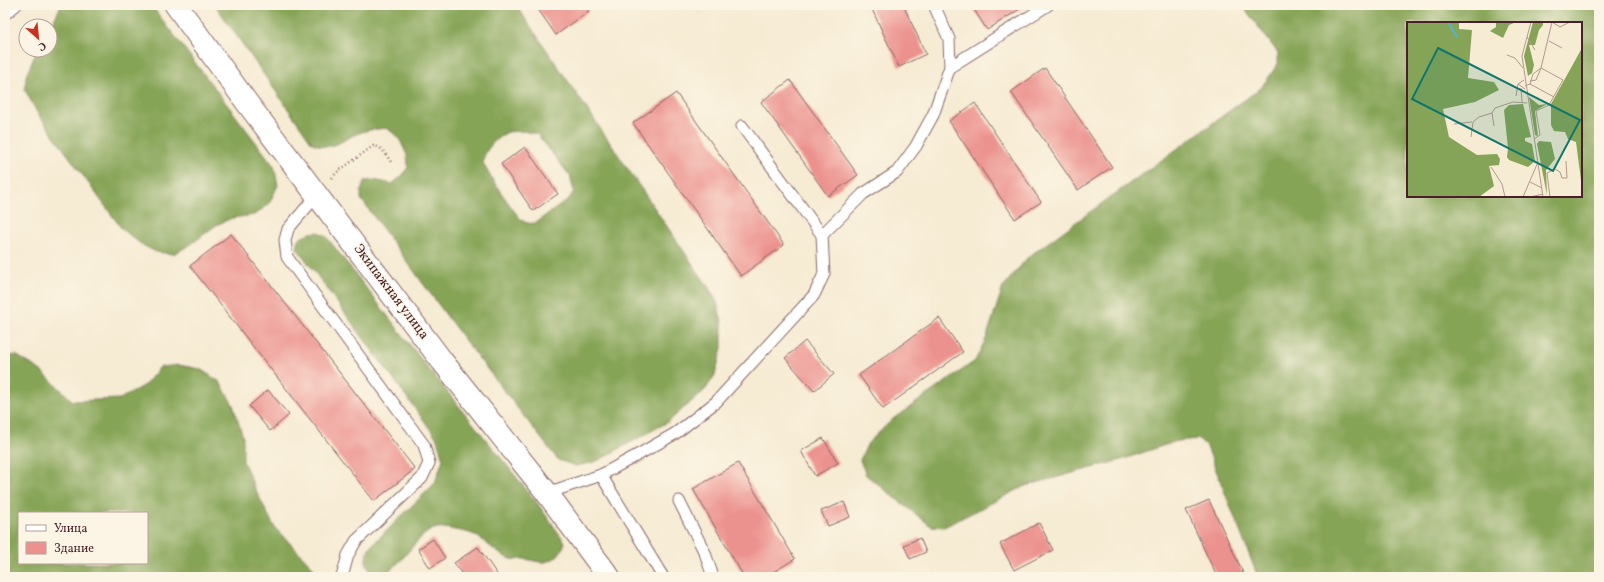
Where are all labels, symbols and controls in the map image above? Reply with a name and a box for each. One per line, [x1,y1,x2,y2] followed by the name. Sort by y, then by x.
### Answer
[18,18,58,58] north arrow
[1407,22,1582,197] inset map
[35,37,48,54] text: С
[349,240,433,344] street label: Экипажная улица
[18,512,148,564] legend
[54,521,87,537] text: Улица
[54,541,94,557] text: Здание

